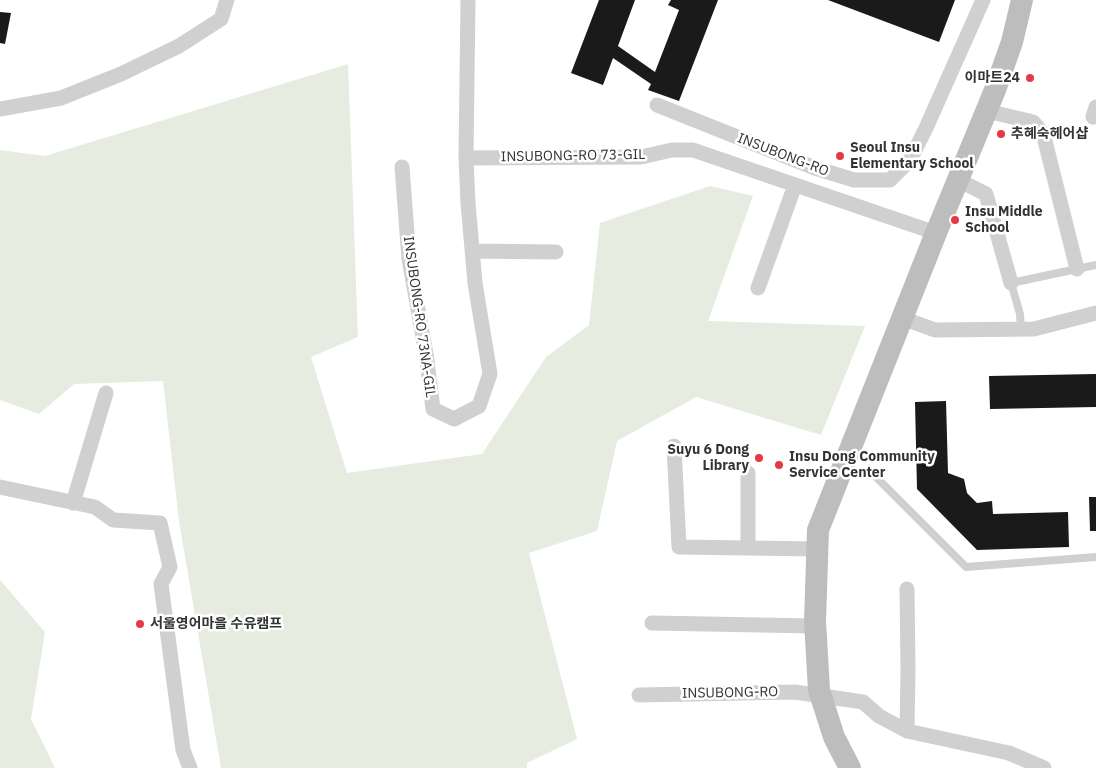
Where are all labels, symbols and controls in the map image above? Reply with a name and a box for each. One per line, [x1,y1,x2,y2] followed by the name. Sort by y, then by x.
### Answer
[965,70,1020,86] place label: 이마트24
[1024,72,1036,84] marker: 이마트24
[1011,126,1088,142] place label: 추혜숙헤어샵
[995,128,1007,140] marker: 추혜숙헤어샵
[735,130,831,180] street label: INSUBONG-RO
[850,140,974,172] place label: Seoul Insu Elementary School
[501,146,645,166] street label: INSUBONG-RO 73-GIL
[834,150,846,162] marker: Seoul Insu Elementary School
[965,204,1043,236] place label: Insu Middle School
[949,214,961,226] marker: Insu Middle School
[399,235,439,399] street label: INSUBONG-RO 73NA-GIL
[667,442,749,474] place label: Suyu 6 Dong Library
[789,449,935,482] place label: Insu Dong Community Service Center
[753,452,765,464] marker: Suyu 6 Dong Library
[773,459,785,471] marker: Insu Dong Community Service Center
[150,616,282,632] place label: 서울영어마을 수유캠프
[134,618,146,630] marker: 서울영어마을 수유캠프
[682,684,778,702] street label: INSUBONG-RO

